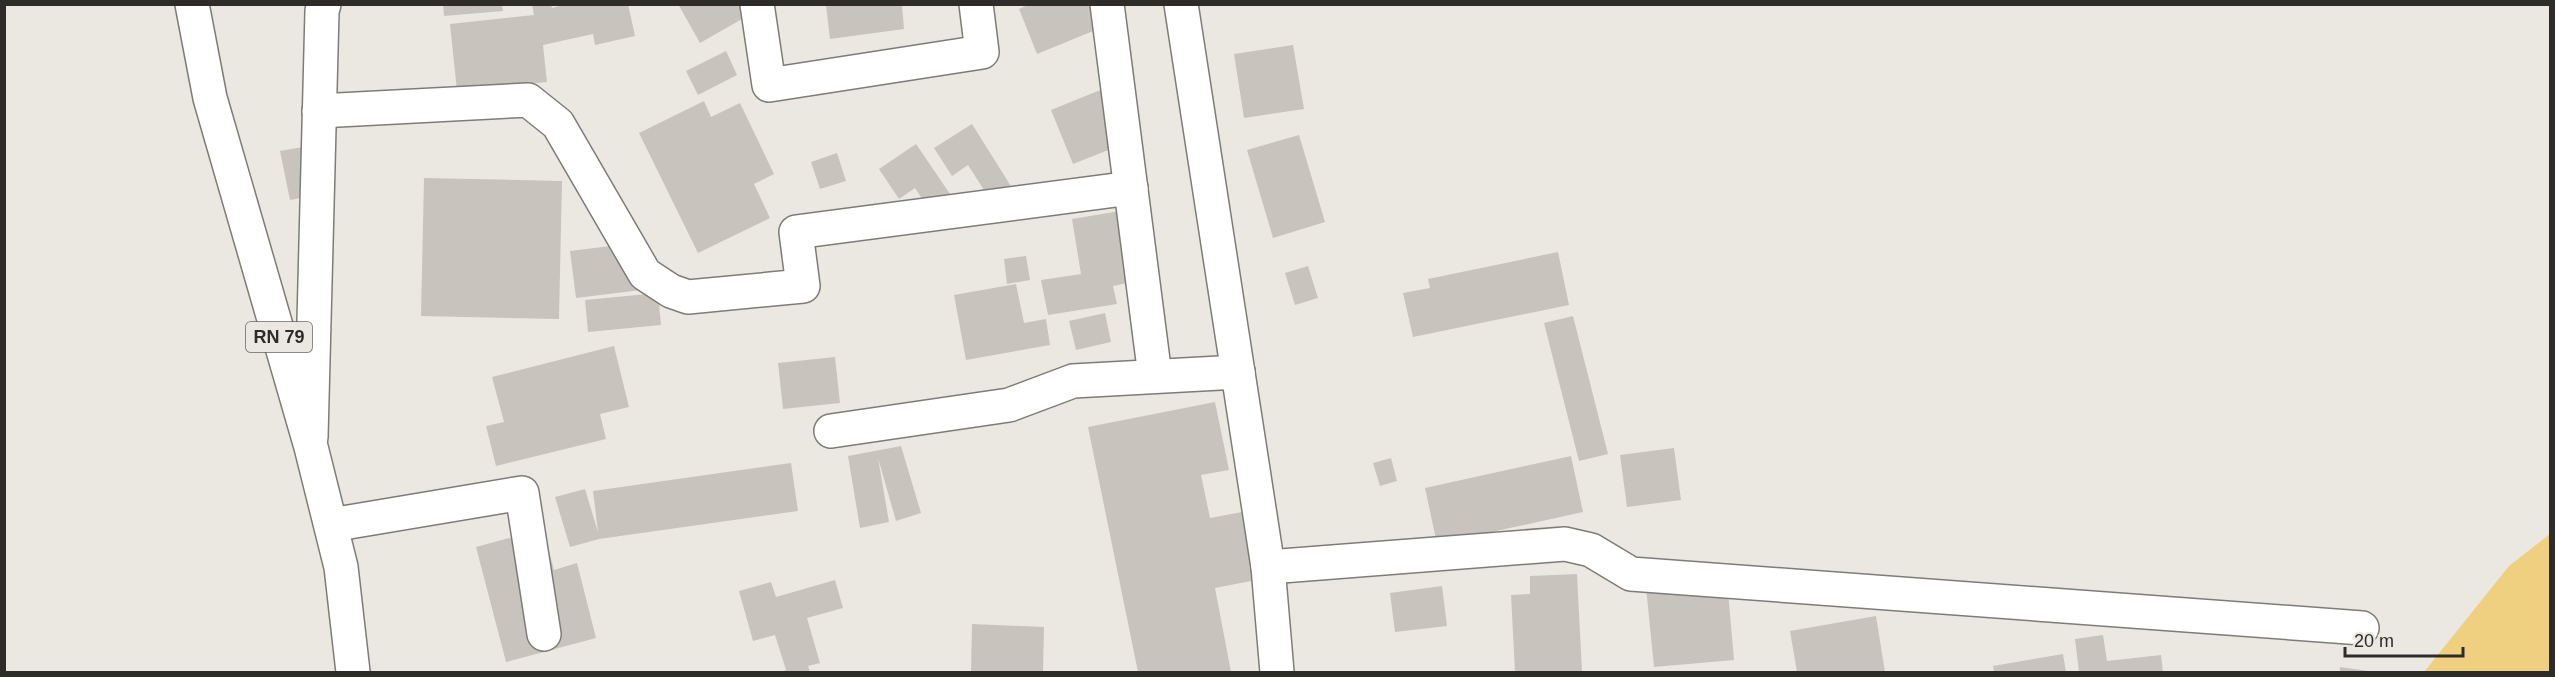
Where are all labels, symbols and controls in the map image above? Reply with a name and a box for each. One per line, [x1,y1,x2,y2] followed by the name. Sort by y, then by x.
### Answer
[246,322,312,352] road number: RN 79
[2345,620,2464,658] scale bar
[2354,631,2394,651] text: 20 m

